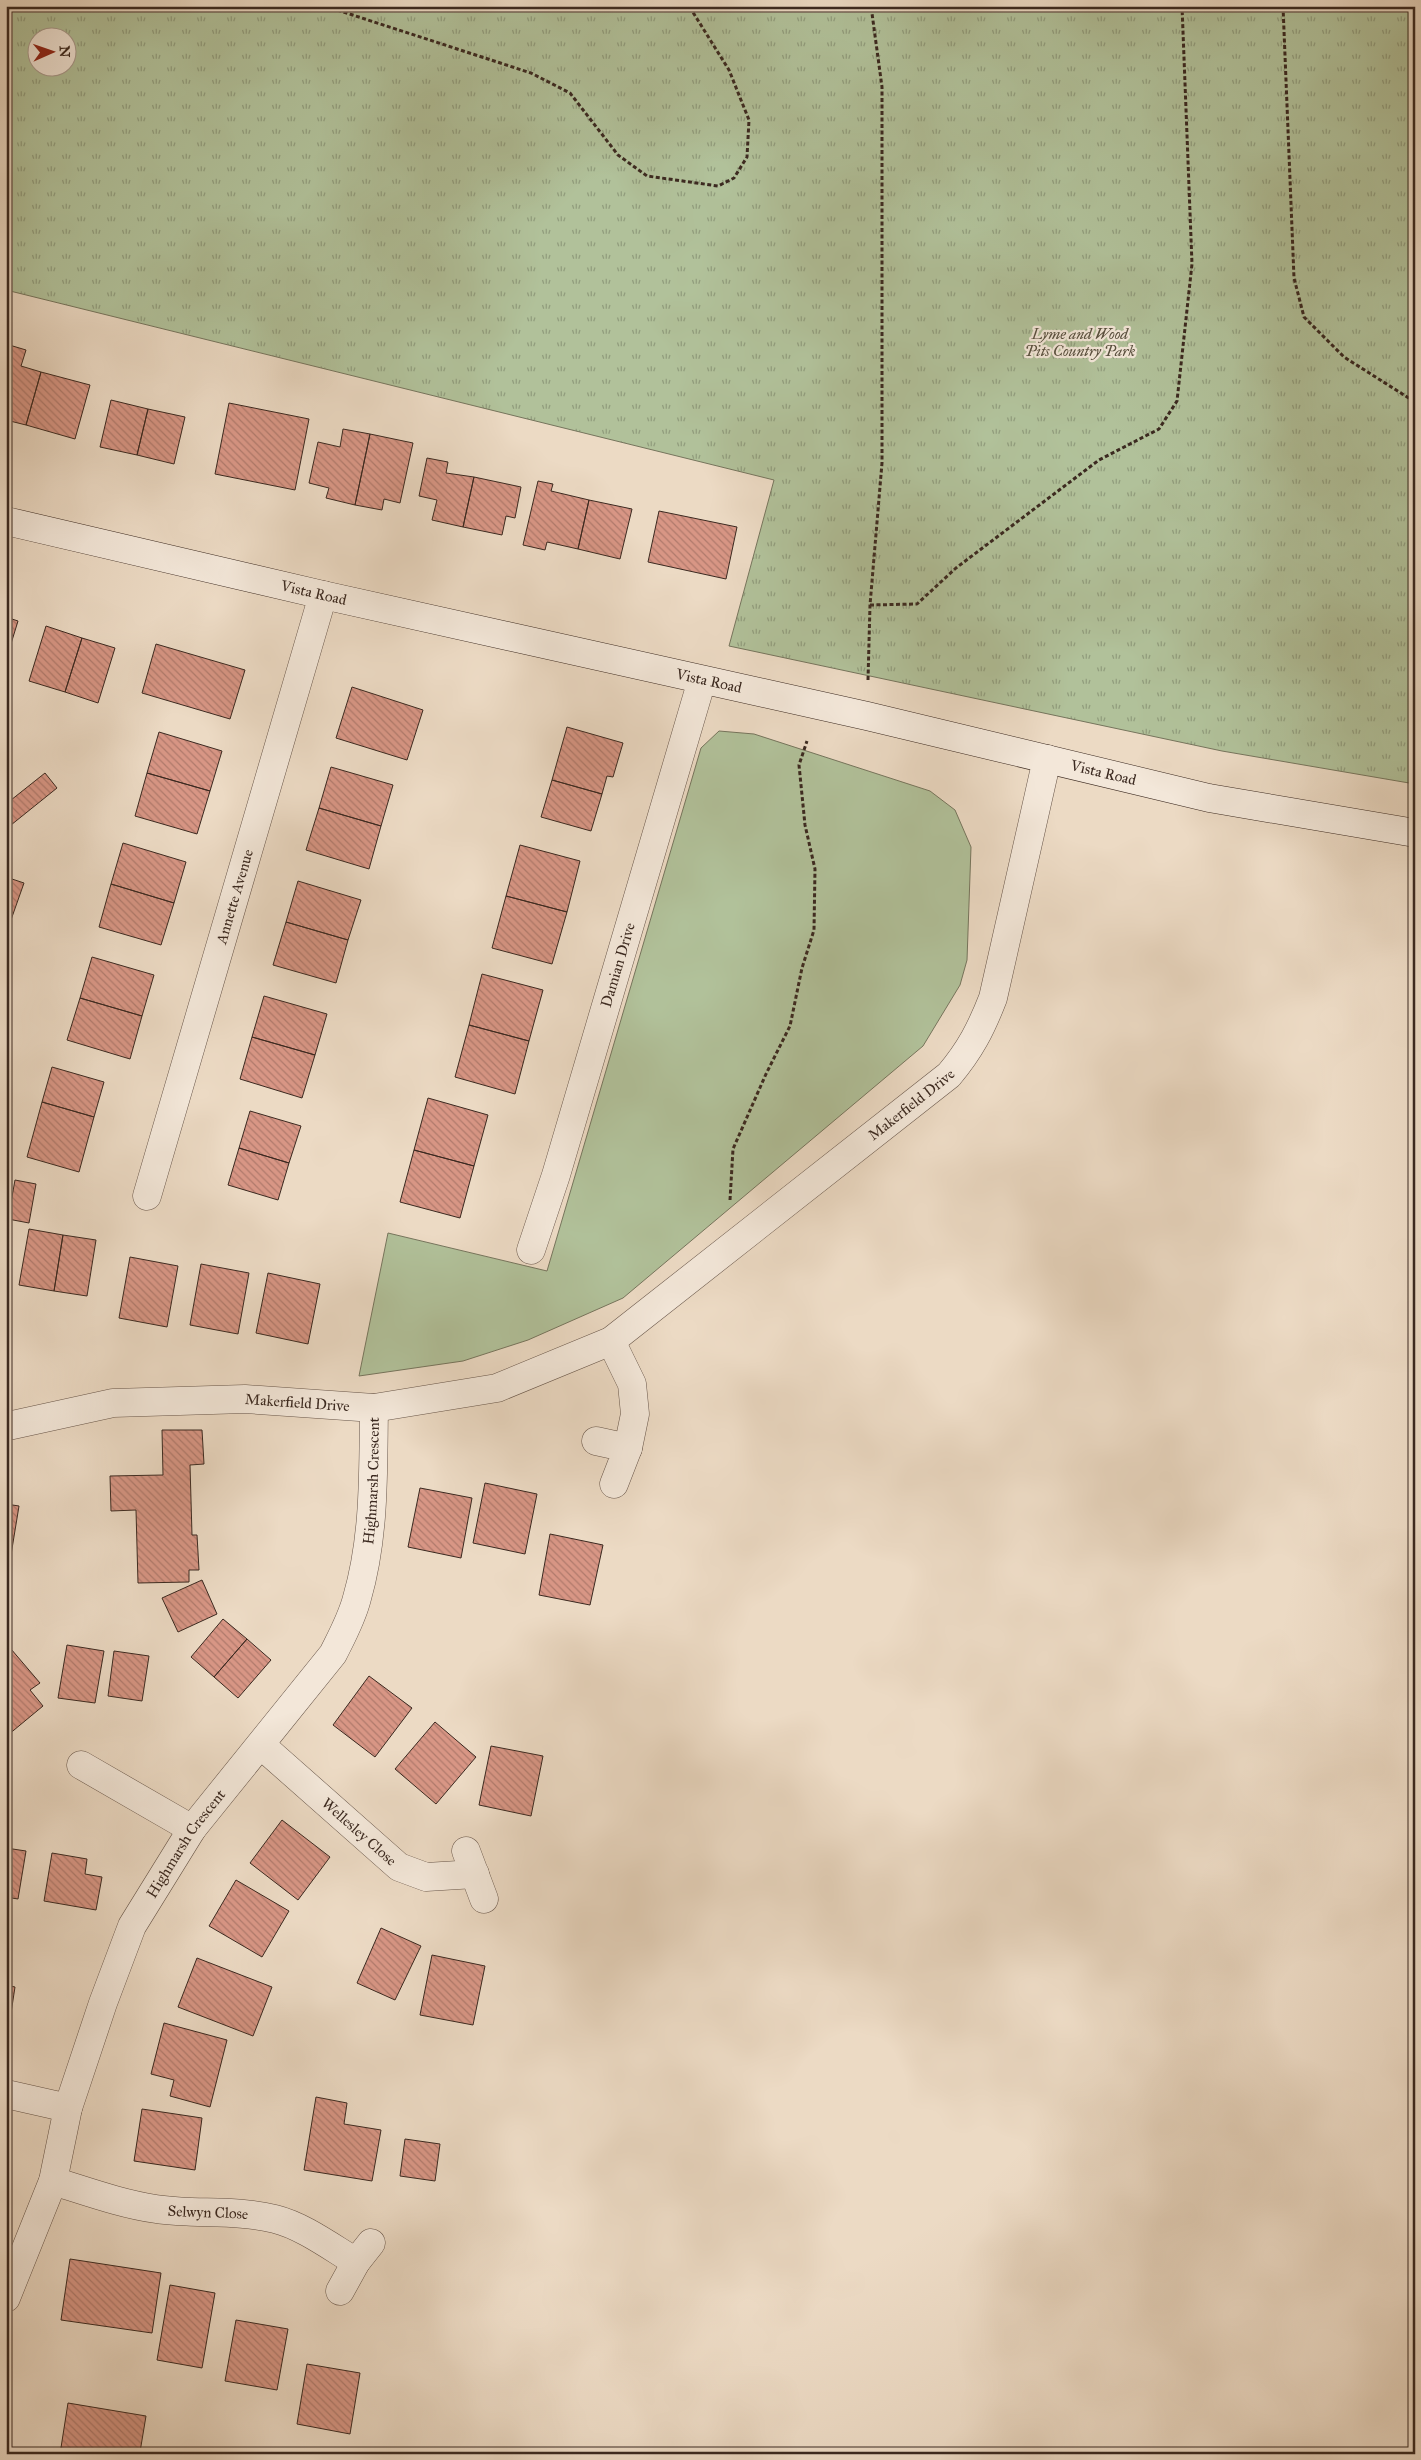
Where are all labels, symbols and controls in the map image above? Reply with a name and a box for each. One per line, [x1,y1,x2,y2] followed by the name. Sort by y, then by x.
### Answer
[28,28,78,78] north arrow
[56,45,73,58] text: N
[1025,325,1136,360] park label: Lyme and Wood Pits Country Park
[278,576,349,609] street label: Vista Road
[673,665,744,697] street label: Vista Road
[1068,756,1139,789] street label: Vista Road
[212,847,257,947] street label: Annette Avenue
[597,921,639,1009] street label: Damian Drive
[865,1066,959,1144] street label: Makerfield Drive
[244,1390,350,1415] street label: Makerfield Drive
[359,1416,383,1545] street label: Highmarsh Crescent
[143,1785,230,1901] street label: Highmarsh Crescent
[318,1794,400,1870] street label: Wellesley Close
[167,2202,249,2223] street label: Selwyn Close

